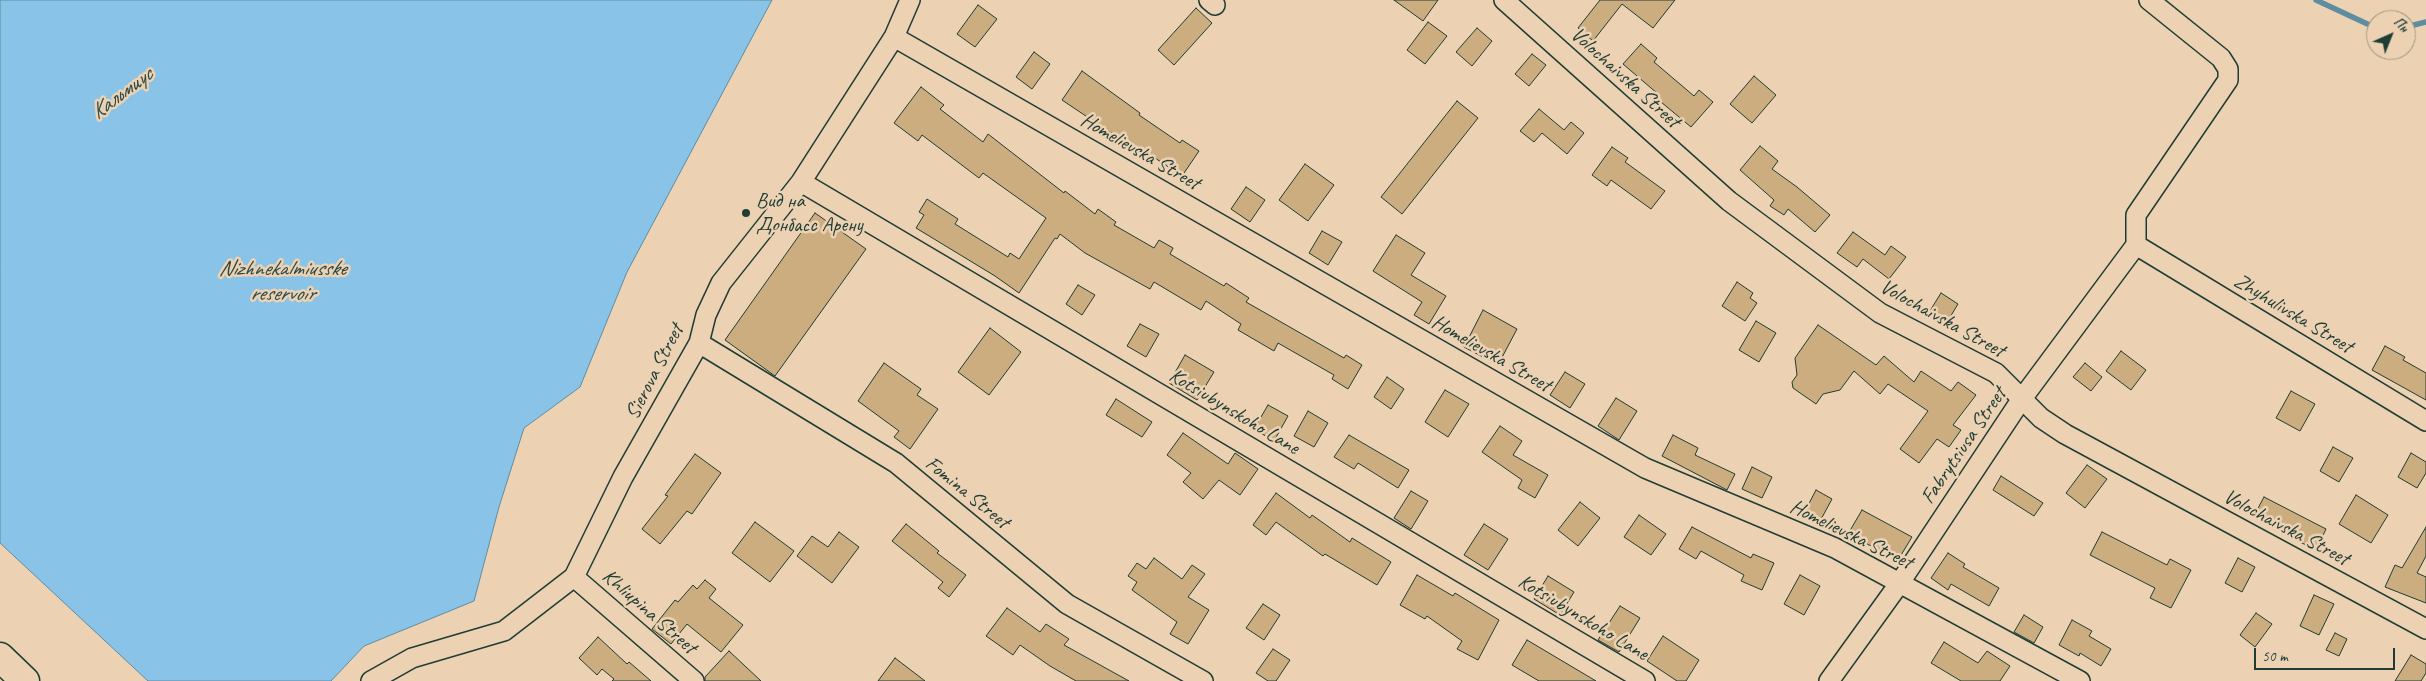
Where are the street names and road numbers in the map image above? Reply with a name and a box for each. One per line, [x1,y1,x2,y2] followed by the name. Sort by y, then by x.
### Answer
[1565,22,1685,134] street label: Volochaivska Street
[1076,108,1204,196] street label: Homelievska Street
[2229,269,2357,359] street label: Zhyhulivska Street
[1875,274,2009,364] street label: Volochaivska Street
[1427,310,1555,398] street label: Homelievska Street
[620,320,690,424] street label: Sierova Street
[1164,363,1304,461] street label: Kotsiubynskoho Lane
[1916,383,2012,509] street label: Fabrytsiusa Street
[920,451,1014,535] street label: Fomina Street
[2219,484,2353,572] street label: Volochaivska Street
[1786,494,1916,576] street label: Homelievska Street
[597,564,701,660] street label: Khliupina Street
[1513,569,1653,667] street label: Kotsiubynskoho Lane

